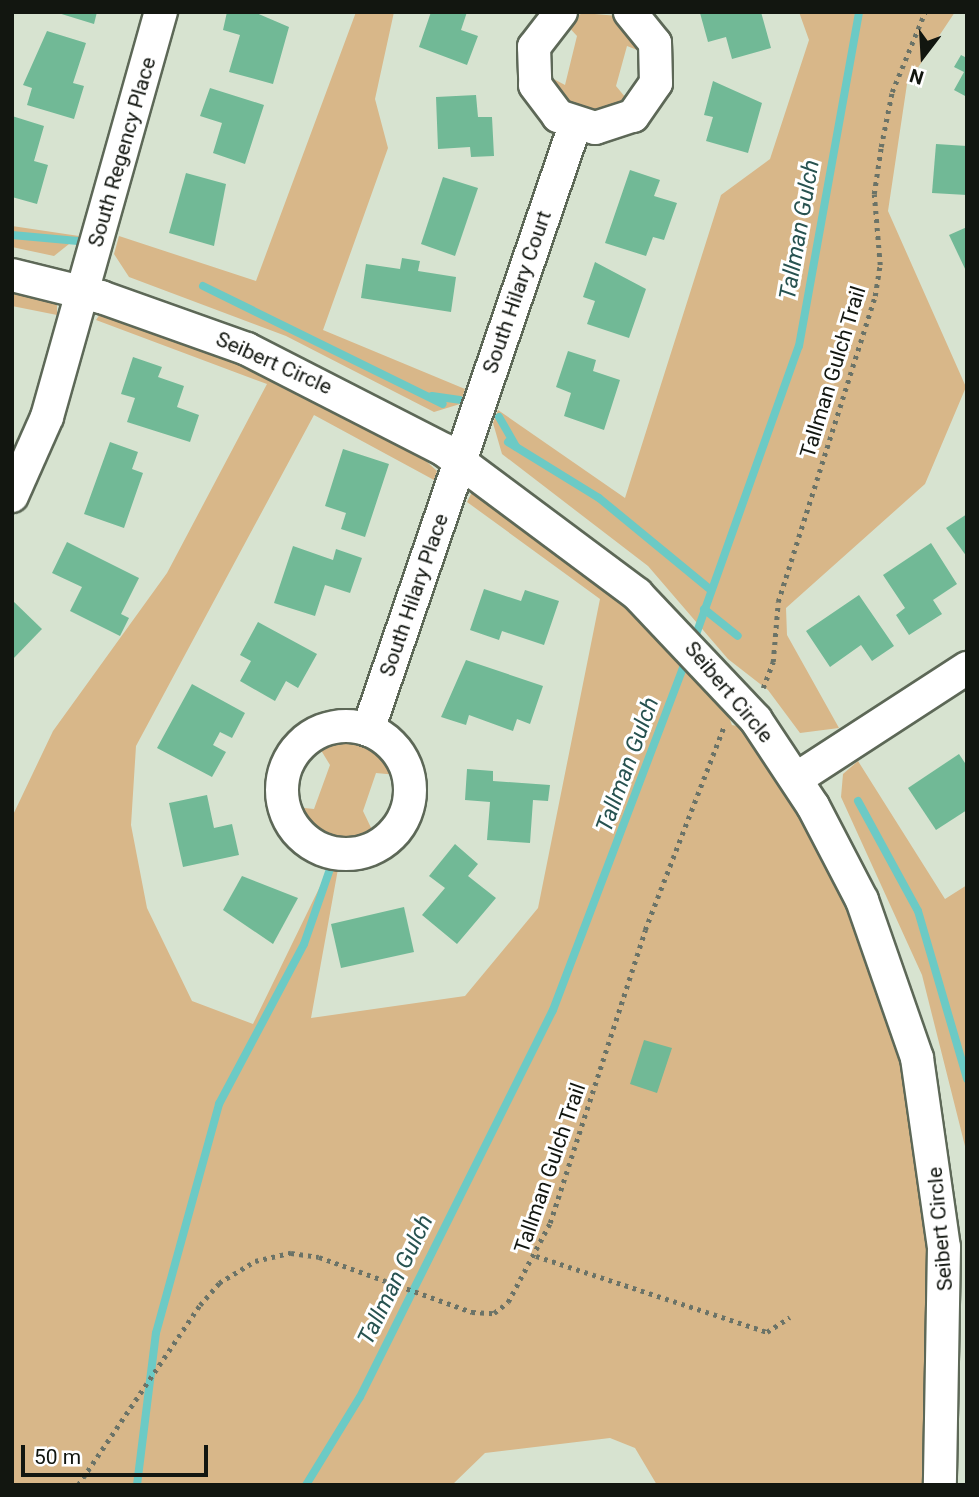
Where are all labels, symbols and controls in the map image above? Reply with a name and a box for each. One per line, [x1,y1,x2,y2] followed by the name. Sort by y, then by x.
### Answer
[888,21,958,91] north arrow
[83,54,161,250] street label: South Regency Place
[907,64,926,90] text: N
[774,158,826,302] water label: Tallman Gulch
[477,207,557,377] street label: South Hilary Court
[795,283,871,461] street label: Tallman Gulch Trail
[212,326,336,400] street label: Seibert Circle
[374,510,454,680] street label: South Hilary Place
[679,636,779,748] street label: Seibert Circle
[591,694,665,836] water label: Tallman Gulch
[509,1080,591,1256] street label: Tallman Gulch Trail
[922,1166,958,1292] street label: Seibert Circle
[353,1210,439,1350] water label: Tallman Gulch
[24,1430,212,1474] scale bar
[34,1445,81,1469] text: 50 m

